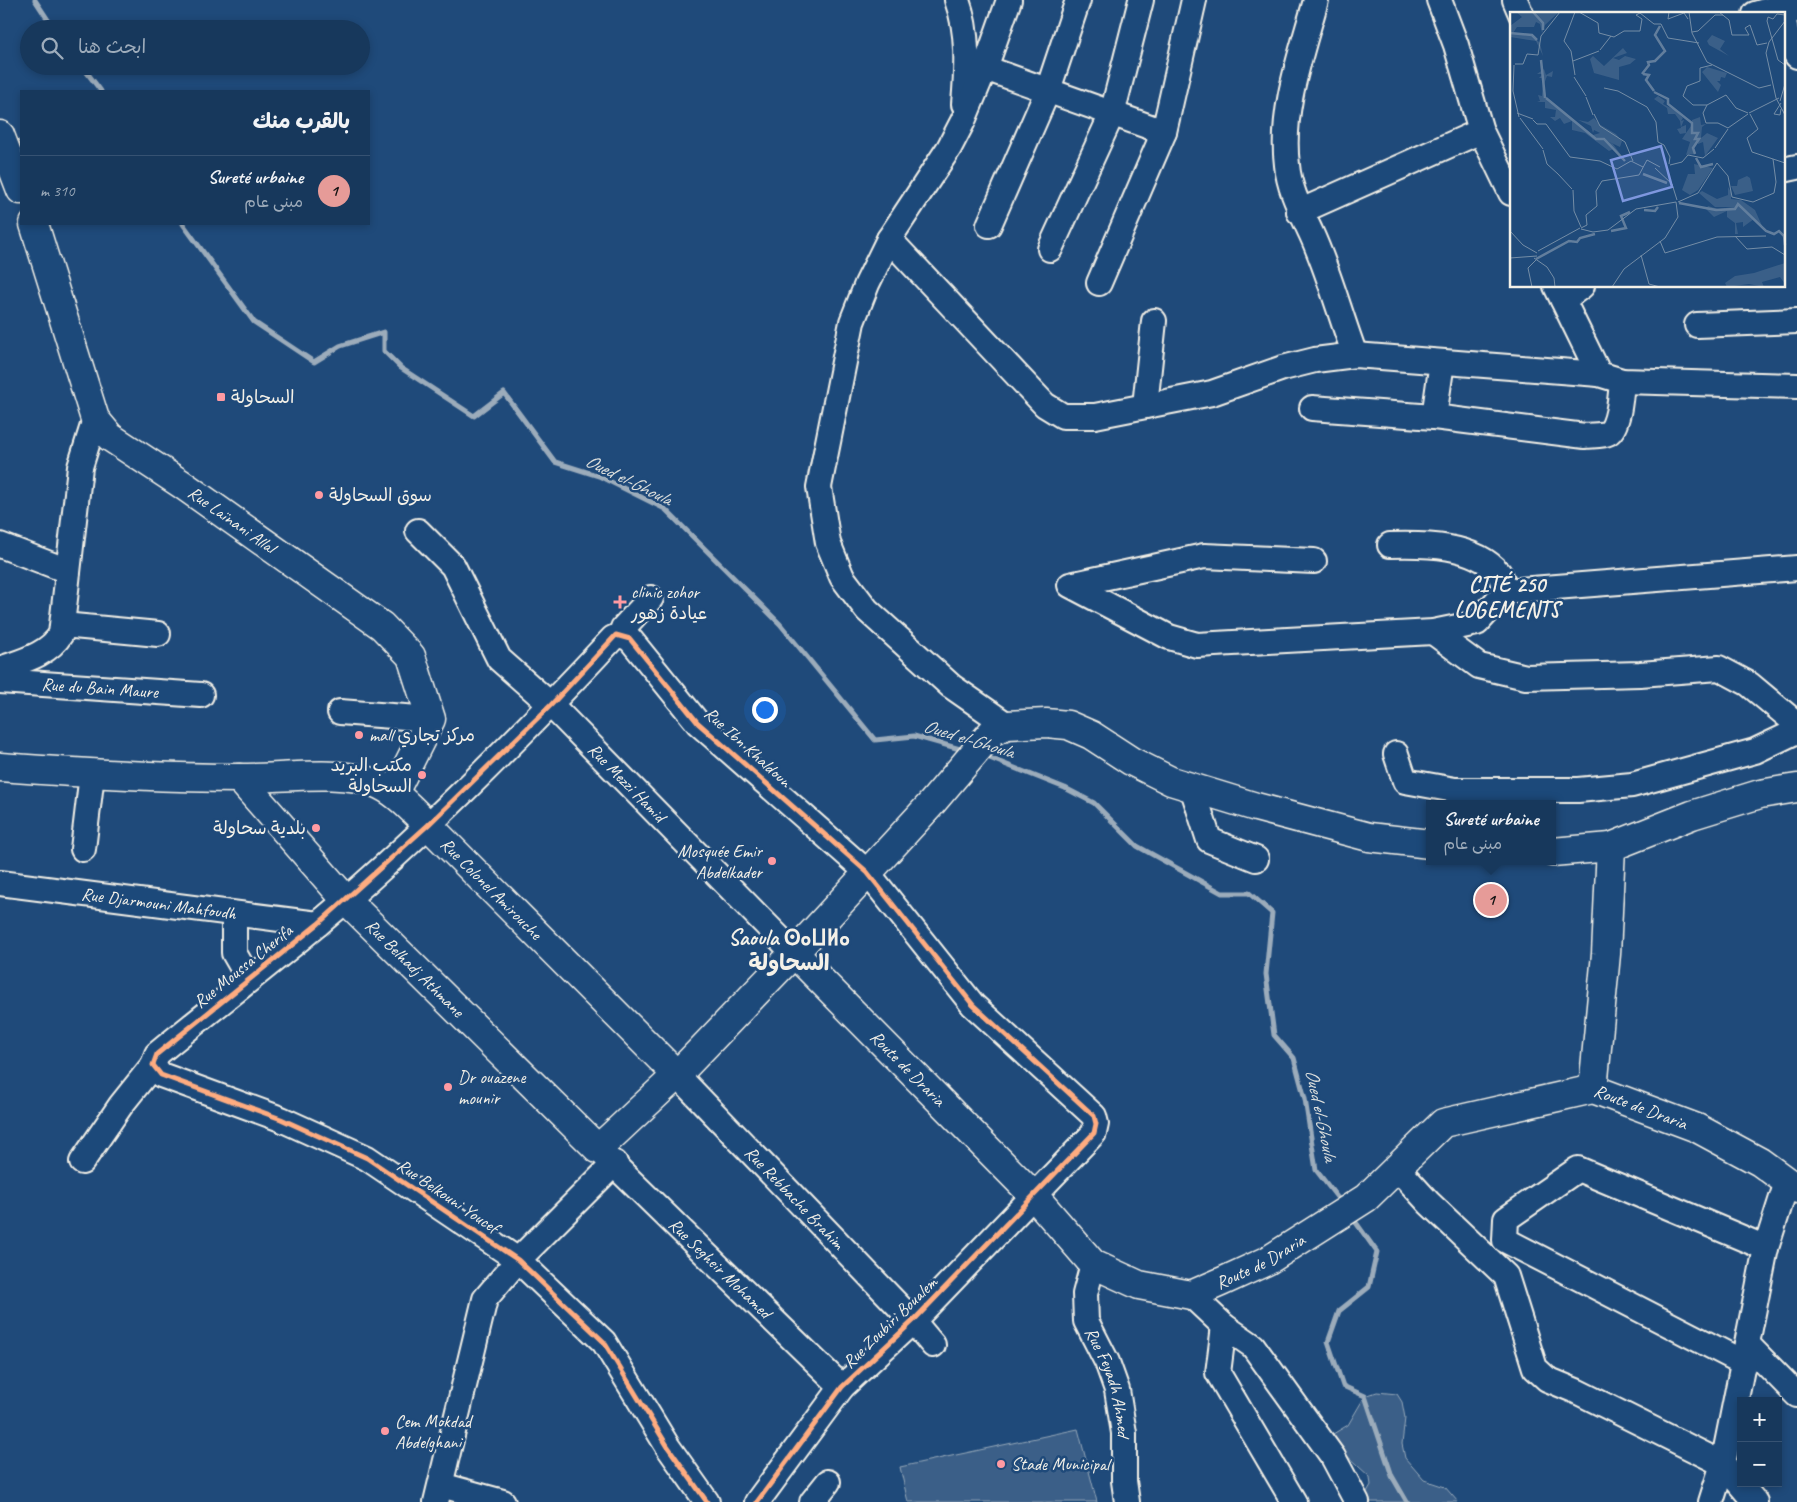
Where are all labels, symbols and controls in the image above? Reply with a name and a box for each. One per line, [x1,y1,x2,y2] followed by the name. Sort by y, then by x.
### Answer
[1510,12,1784,288] inset map
[20,20,370,75] search box
[38,34,66,62] icon: search
[78,35,146,59] text: ابحث هنا
[253,108,350,134] text: بالقرب منك
[208,165,303,189] text: Sureté urbaine
[40,181,74,201] text: 310 m
[330,181,338,201] text: 1
[244,192,303,212] text: مبنى عام
[231,386,295,408] place label: السحاولة
[215,391,227,403] marker: السحاولة
[581,449,678,512] water label: Oued el-Ghoula
[184,481,282,560] street label: Rue Laïnani Allal
[329,484,432,506] place label: سوق السحاولة
[313,489,325,501] marker: سوق السحاولة
[1454,570,1564,624] district label: CITÉ 250 LOGEMENTS
[630,581,707,624] place label: clinic zohor عيادة زهور
[613,595,627,609] marker: clinic zohor عيادة زهور
[41,673,160,703] street label: Rue du Bain Maure
[752,697,778,723] your location
[700,702,797,793] street label: Rue Ibn Khaldoun
[921,714,1019,765] water label: Oued el-Ghoula
[369,724,475,748] place label: mall مركز تجاري
[353,729,365,741] marker: mall مركز تجاري
[583,738,672,829] street label: Rue Mezzi Hamid
[331,754,412,797] place label: مكتب البريد السحاولة
[416,769,428,781] marker: مكتب البريد السحاولة
[1426,800,1556,865] popup
[1443,807,1539,831] text: Sureté urbaine
[213,817,306,839] place label: بلدية سحاولة
[310,822,322,834] marker: بلدية سحاولة
[436,833,548,945] street label: Rue Colonel Amirouche
[1443,834,1502,854] text: مبنى عام
[678,840,764,883] place label: Mosquée Emir Abdelkader
[766,855,778,867] marker: Mosquée Emir Abdelkader
[1475,881,1507,919] pin: 1
[80,883,238,924] street label: Rue Djarmouni Mahfoudh
[361,914,470,1022] street label: Rue Belhadj Athmane
[189,918,298,1013] street label: Rue Moussa Cherifa
[728,924,850,977] district label: Saoula ⵙⴰⵡⵍⴰ السحاولة
[866,1026,951,1112] street label: Route de Draria
[458,1066,526,1109] place label: Dr ouazene mounir
[1300,1067,1343,1165] water label: Oued el-Ghoula
[1591,1079,1691,1135] street label: Route de Draria
[442,1081,454,1093] marker: Dr ouazene mounir
[740,1141,851,1255] street label: Rue Rebbache Brahim
[393,1154,506,1240] street label: Rue Belkouni Youcef
[664,1213,778,1325] street label: Rue Segheir Mohamed
[1212,1228,1310,1294] street label: Route de Draria
[838,1271,943,1373] street label: Rue Zoubiri Boualem
[1080,1323,1135,1440] street label: Rue Feyadh Ahmed
[1737,1397,1782,1487] map controls
[1737,1397,1782,1442] button: +
[395,1410,474,1453] place label: Cem Mokdad Abdelghani
[379,1425,391,1437] marker: Cem Mokdad Abdelghani
[1737,1442,1782,1487] button: −
[1011,1453,1112,1475] place label: Stade Municipal
[995,1458,1007,1470] marker: Stade Municipal

